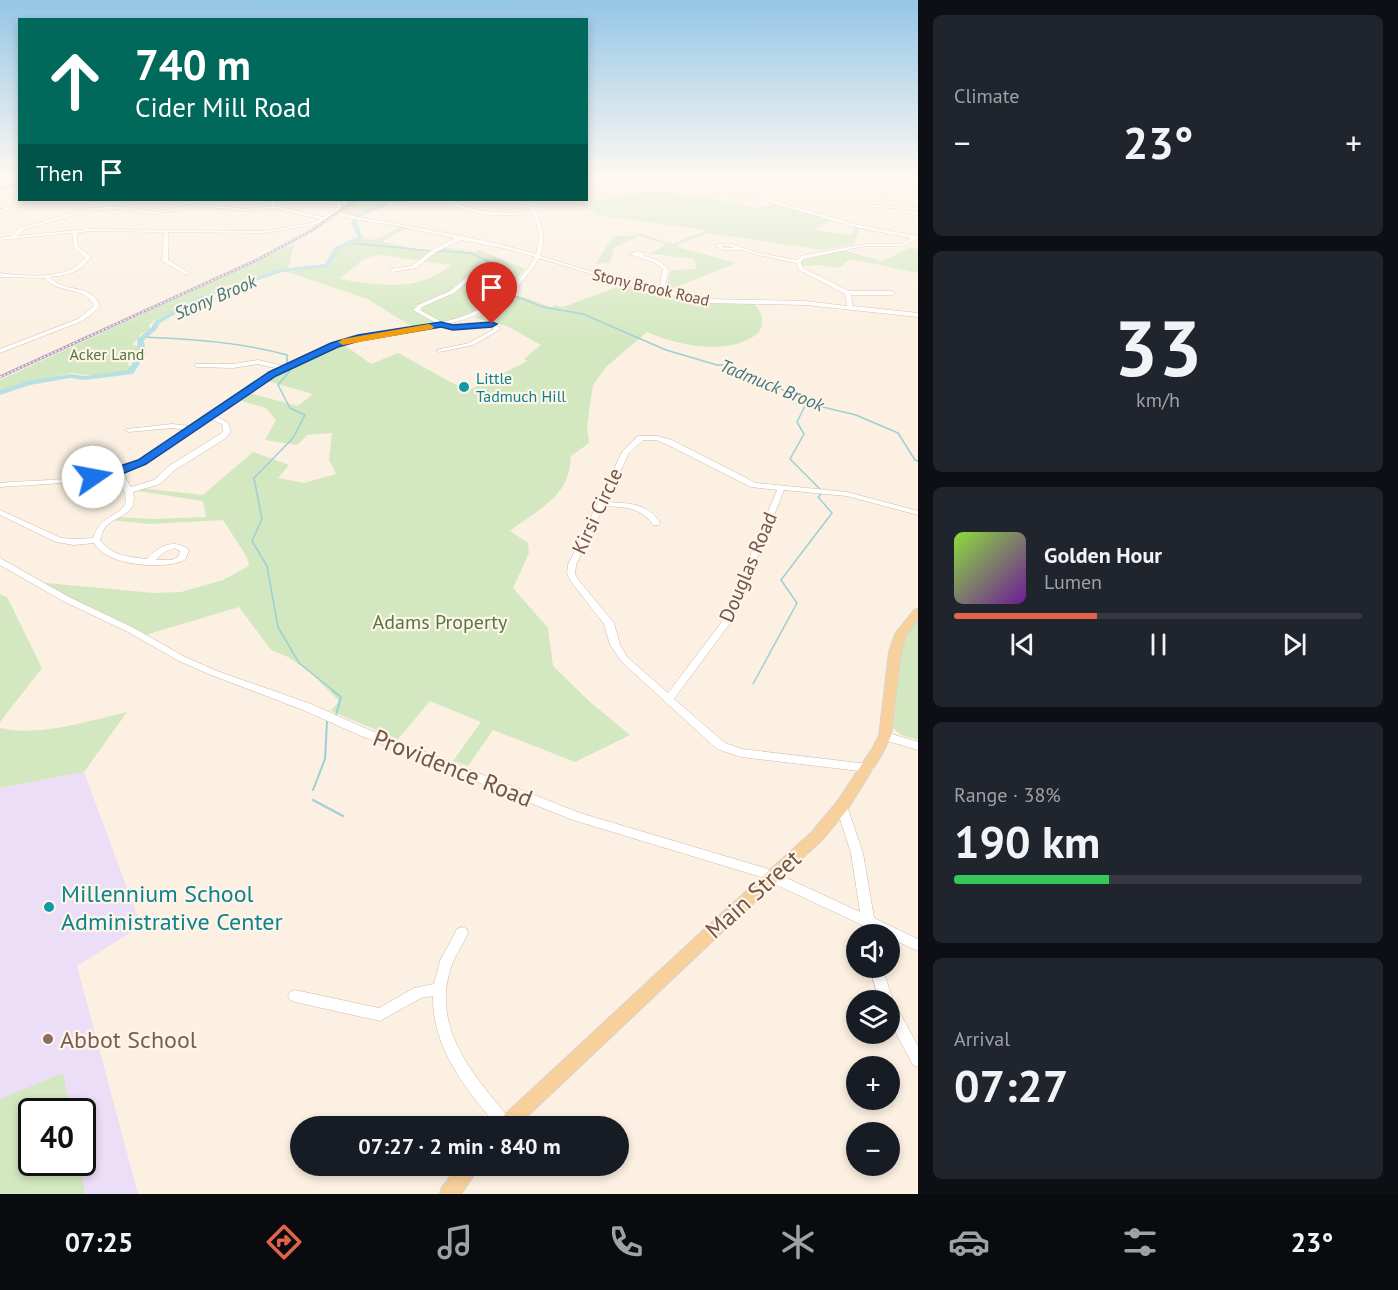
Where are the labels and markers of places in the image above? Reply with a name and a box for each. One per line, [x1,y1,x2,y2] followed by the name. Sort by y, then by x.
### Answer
[466,262,517,324] pin
[476,368,566,406] place label: Little Tadmuch Hill
[457,380,471,394] marker: Little Tadmuch Hill
[61,878,283,937] place label: Millennium School Administrative Center
[42,900,56,914] marker: Millennium School Administrative Center
[60,1024,197,1055] place label: Abbot School
[41,1032,55,1046] marker: Abbot School

